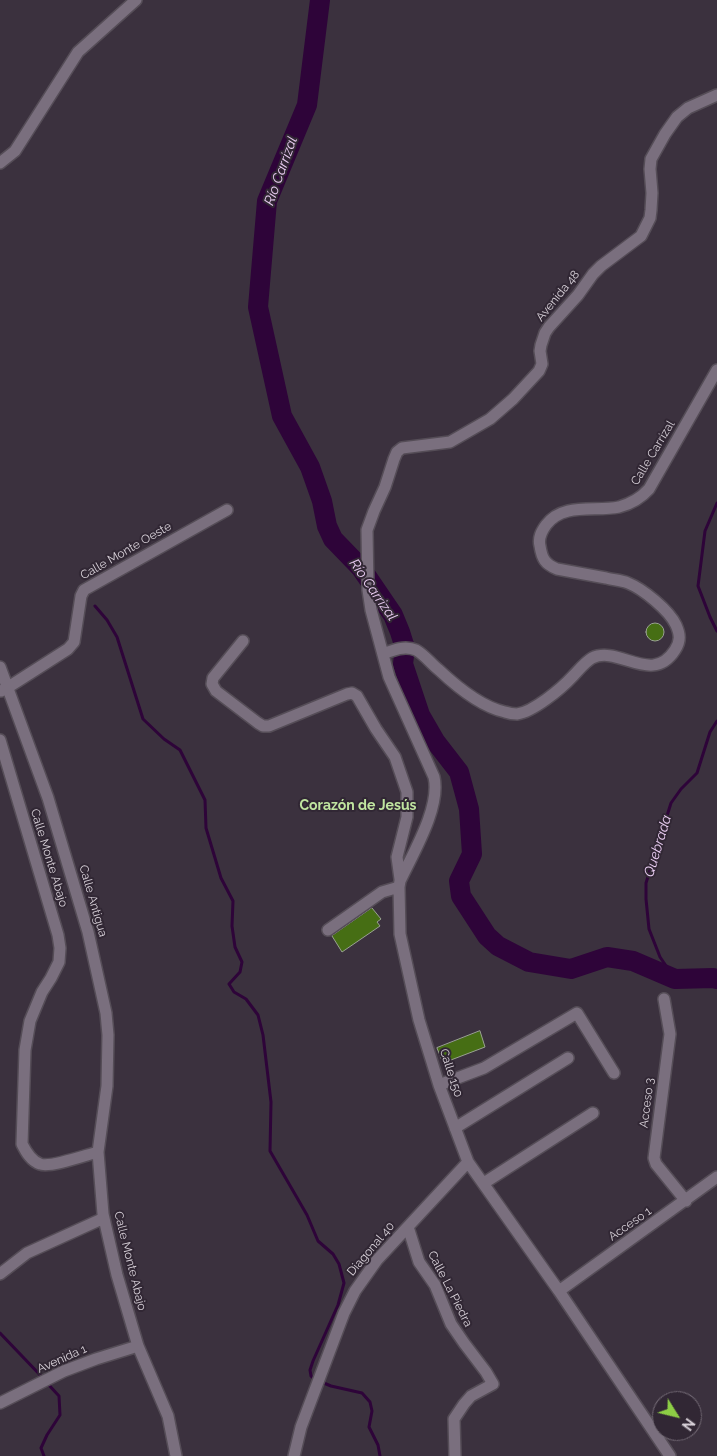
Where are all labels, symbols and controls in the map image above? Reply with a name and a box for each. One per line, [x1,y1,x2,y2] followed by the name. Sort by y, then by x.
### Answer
[261,134,301,208] water label: Río Carrizal
[533,268,583,324] street label: Avenida 48
[628,418,678,488] street label: Calle Carrizal
[78,519,174,583] street label: Calle Monte Oeste
[346,556,400,624] water label: Río Carrizal
[300,798,416,814] district label: Corazón de Jesús
[27,807,71,909] street label: Calle Monte Abajo
[641,813,675,879] water label: Quebrada
[76,863,110,939] street label: Calle Antigua
[436,1047,466,1099] street label: Calle 150
[637,1077,657,1129] street label: Acceso 3
[606,1204,654,1244] street label: Acceso 1
[111,1210,149,1312] street label: Calle Monte Abajo
[344,1219,398,1279] street label: Diagonal 40
[425,1249,475,1329] street label: Calle La Piedra
[35,1342,89,1376] street label: Avenida 1
[652,1391,702,1441] north arrow
[679,1415,698,1433] text: N

